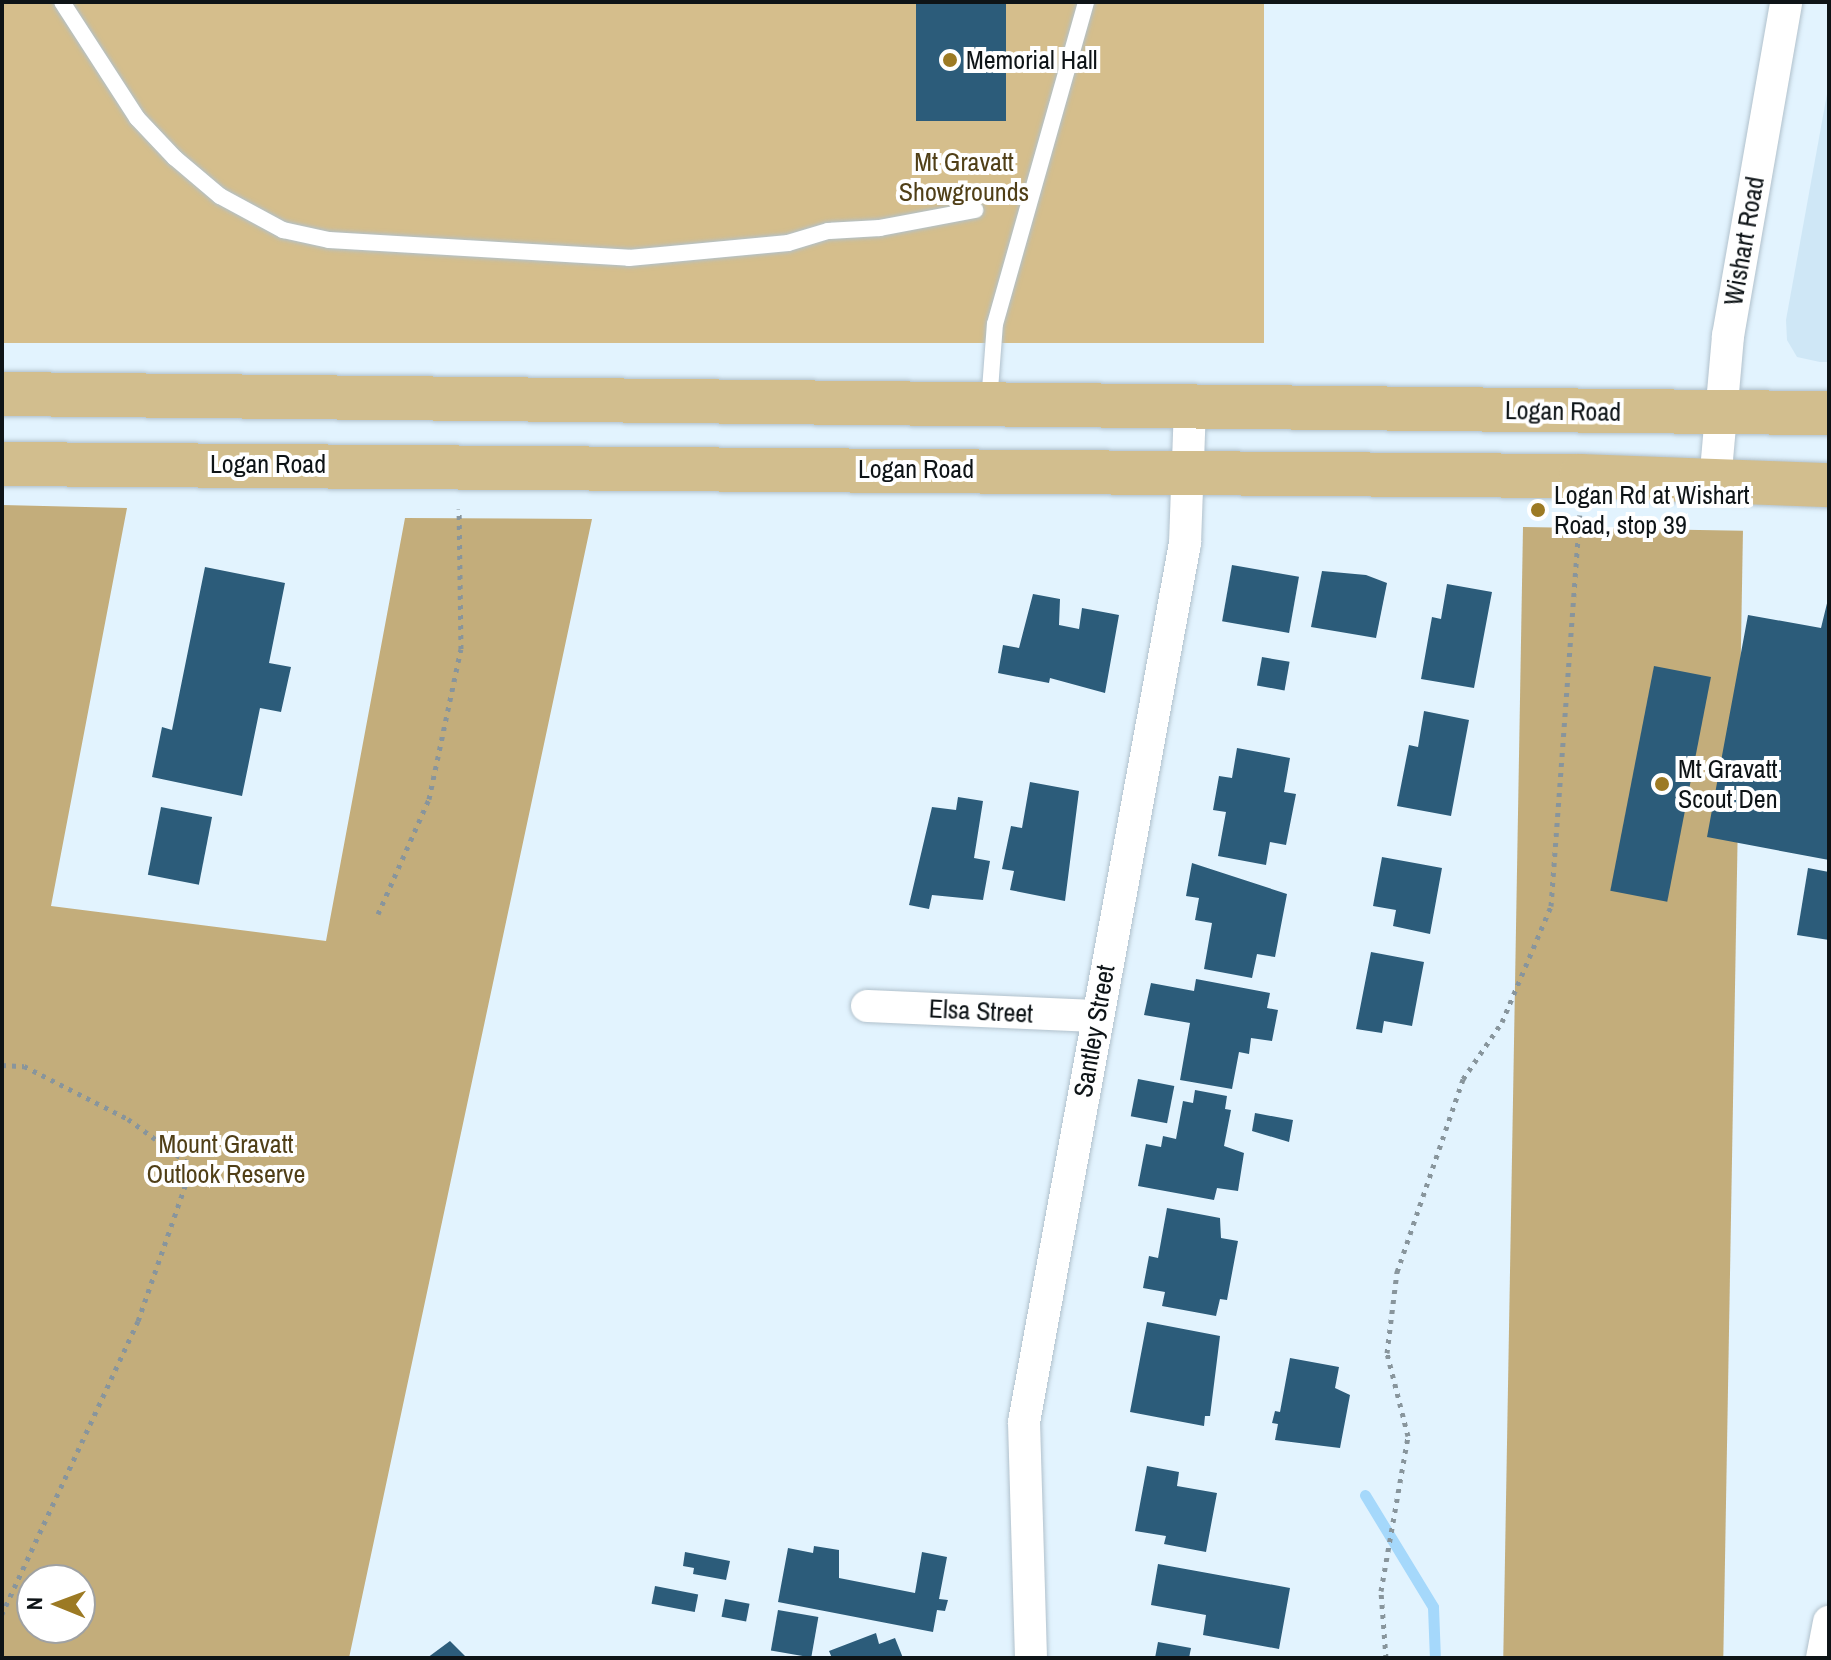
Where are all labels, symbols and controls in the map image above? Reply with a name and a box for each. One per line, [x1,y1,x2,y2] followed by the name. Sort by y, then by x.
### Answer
[966,44,1097,76] place label: Memorial Hall
[941,51,959,69] marker: Memorial Hall
[899,146,1029,208] park label: Mt Gravatt Showgrounds
[1717,174,1771,308] street label: Wishart Road
[1505,394,1621,428] street label: Logan Road
[210,448,326,480] street label: Logan Road
[858,453,974,485] street label: Logan Road
[1554,479,1750,540] place label: Logan Rd at Wishart Road, stop 39
[1529,501,1547,519] marker: Logan Rd at Wishart Road, stop 39
[1678,753,1778,814] place label: Mt Gravatt Scout Den
[1653,775,1671,793] marker: Mt Gravatt Scout Den
[1067,962,1121,1100] street label: Santley Street
[928,993,1034,1029] street label: Elsa Street
[147,1128,305,1190] park label: Mount Gravatt Outlook Reserve
[16,1564,96,1644] north arrow
[19,1597,49,1610] text: N

